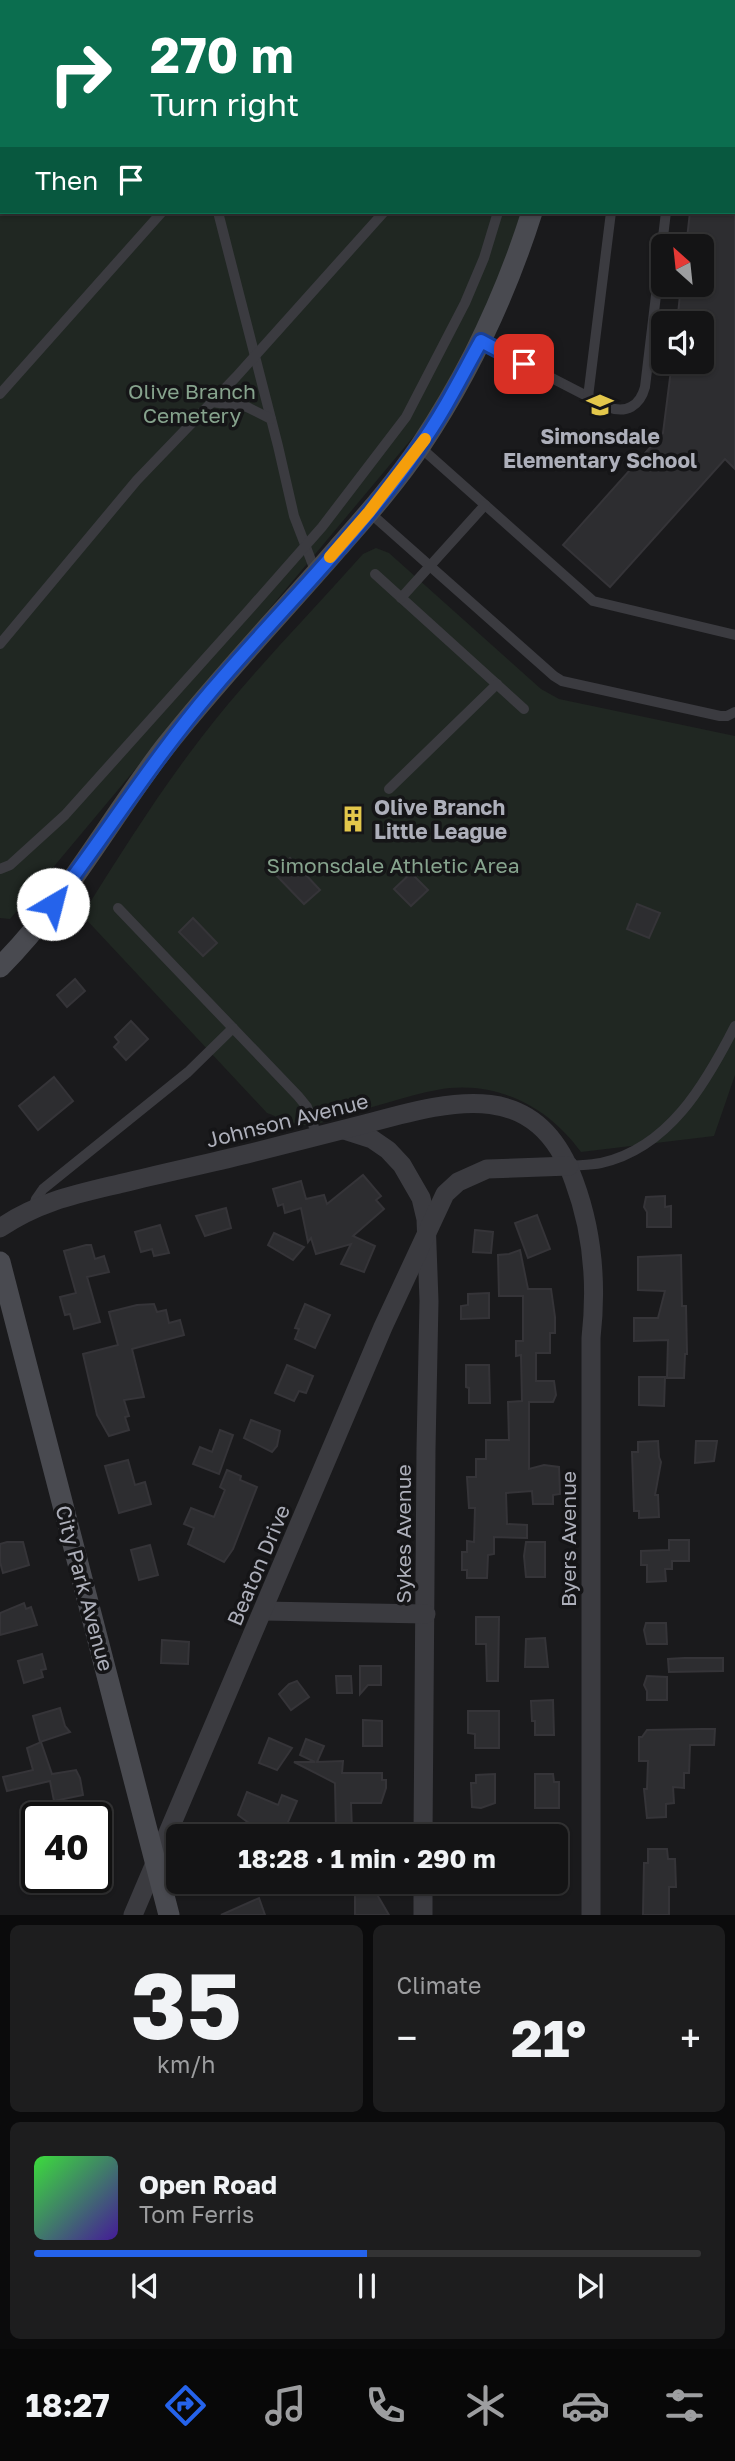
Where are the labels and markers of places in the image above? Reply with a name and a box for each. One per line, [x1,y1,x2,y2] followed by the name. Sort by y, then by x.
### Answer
[494,334,554,394] pin
[585,390,615,420] school or university icon: Simonsdale Elementary School
[503,423,697,473] place label: Simonsdale Elementary School
[374,794,507,844] place label: Olive Branch Little League
[338,804,368,834] building icon: Olive Branch Little League

